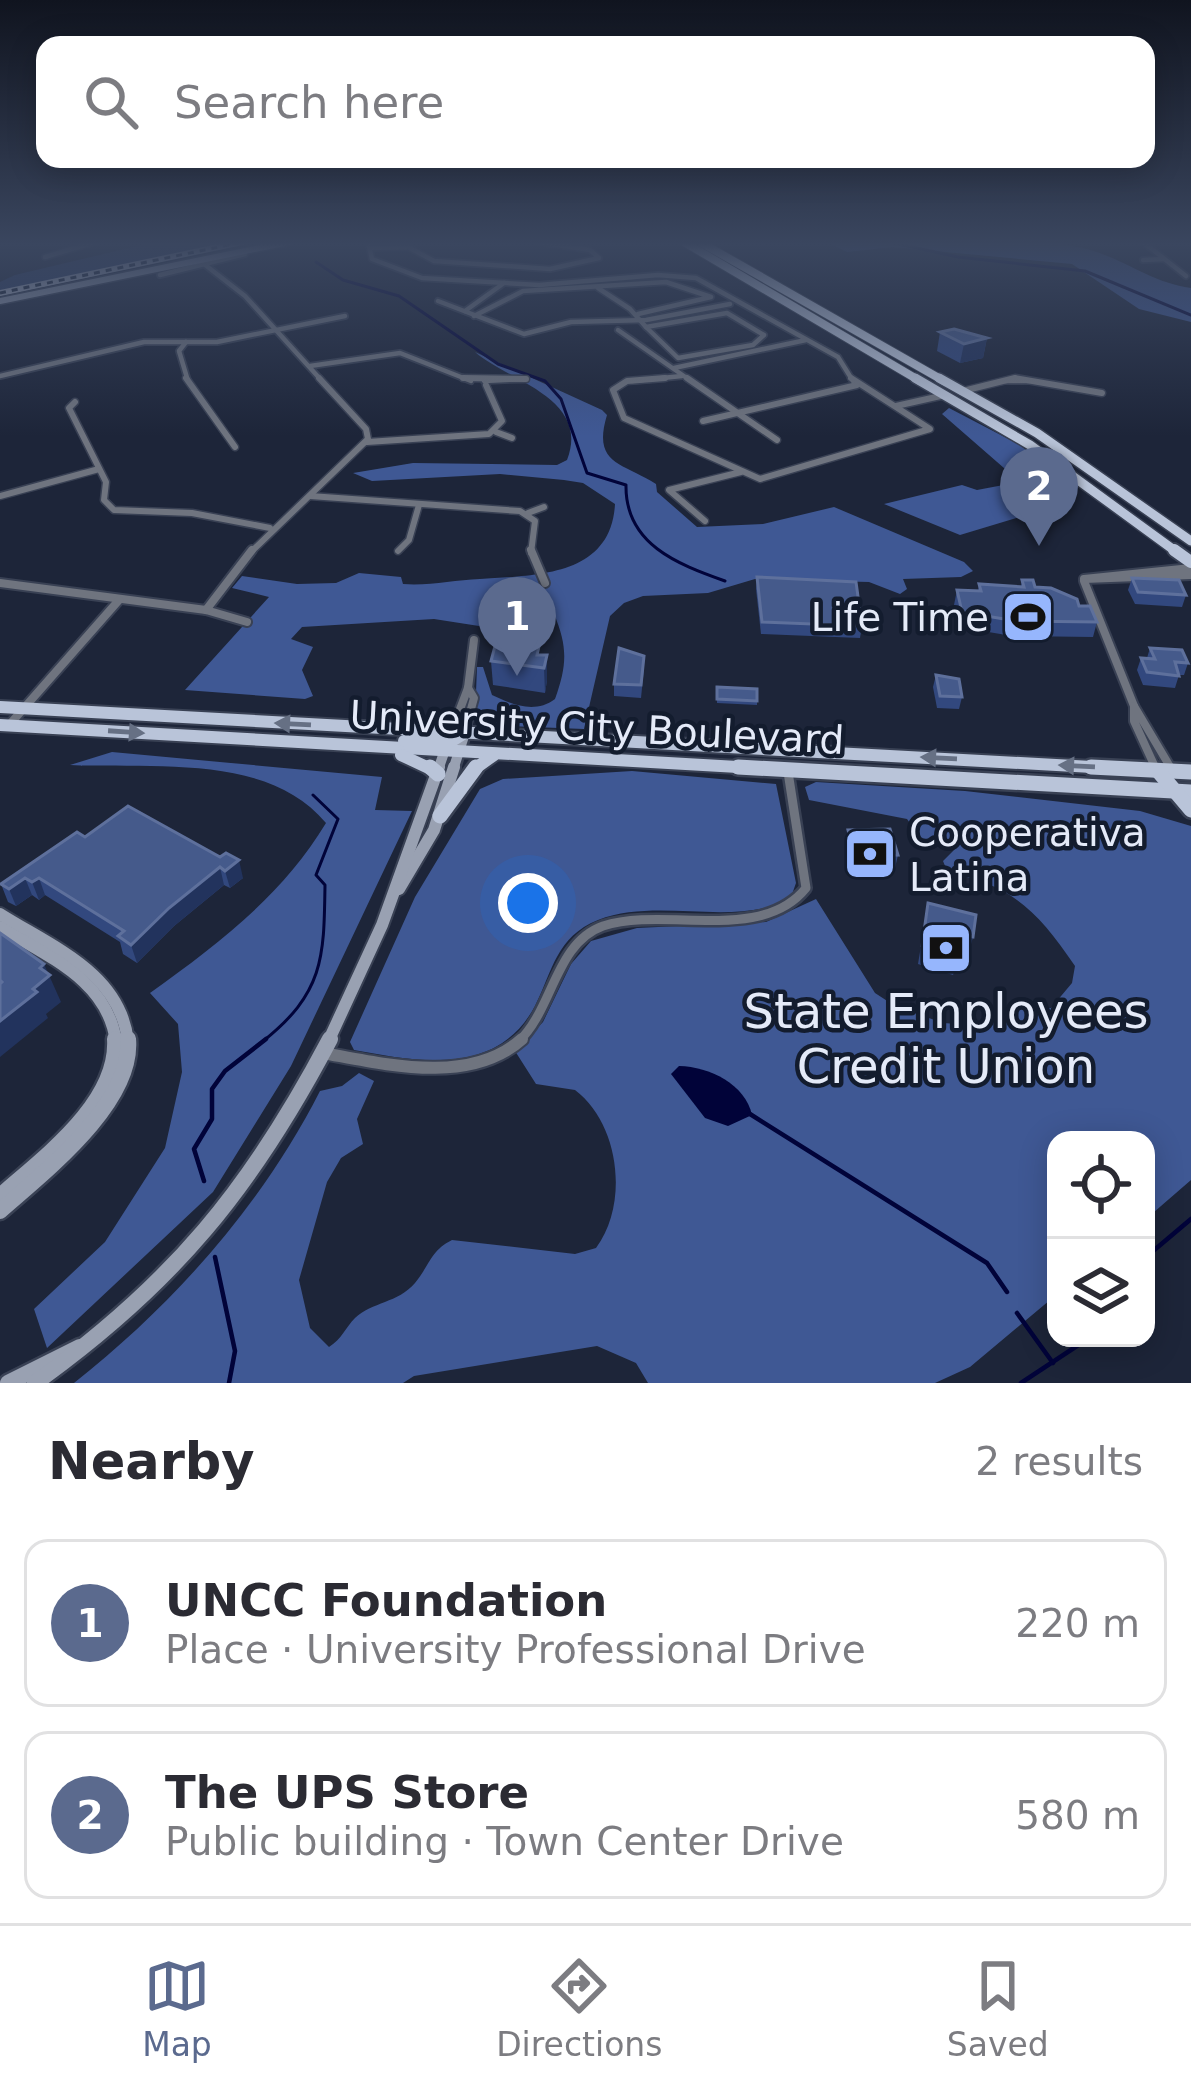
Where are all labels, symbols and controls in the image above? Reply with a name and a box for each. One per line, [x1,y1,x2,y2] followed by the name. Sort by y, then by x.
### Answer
[36,36,1155,168] search box
[78,69,144,135] icon: search
[174,76,444,129] text: Search here
[1000,447,1078,546] pin: 2
[478,577,556,676] pin: 1
[1000,589,1056,645] sports icon: Life Time
[811,595,989,640] place label: Life Time
[349,692,845,763] street label: University City Boulevard
[273,714,311,733] one-way arrow
[108,723,146,742] one-way arrow
[920,749,957,768] one-way arrow
[1057,756,1095,775] one-way arrow
[909,810,1146,900] place label: Cooperativa Latina
[842,826,898,882] bank icon: Cooperativa Latina
[498,873,558,933] your location
[918,920,974,976] bank icon: State Employees Credit Union
[743,983,1149,1094] place label: State Employees Credit Union
[1047,1131,1155,1347] map controls
[1047,1131,1155,1239] button: locate
[1047,1239,1155,1347] button: layers
[48,1432,255,1491] text: Nearby
[975,1439,1143,1484] text: 2 results
[165,1574,607,1627] text: UNCC Foundation
[76,1601,104,1646] text: 1
[1015,1601,1140,1646] text: 220 m
[165,1627,866,1672] text: Place · University Professional Drive
[165,1766,529,1819] text: The UPS Store
[76,1793,104,1838] text: 2
[1015,1793,1140,1838] text: 580 m
[165,1819,844,1864] text: Public building · Town Center Drive
[142,1953,212,2064] tab: Map
[496,1953,662,2064] tab: Directions
[947,1953,1049,2064] tab: Saved

